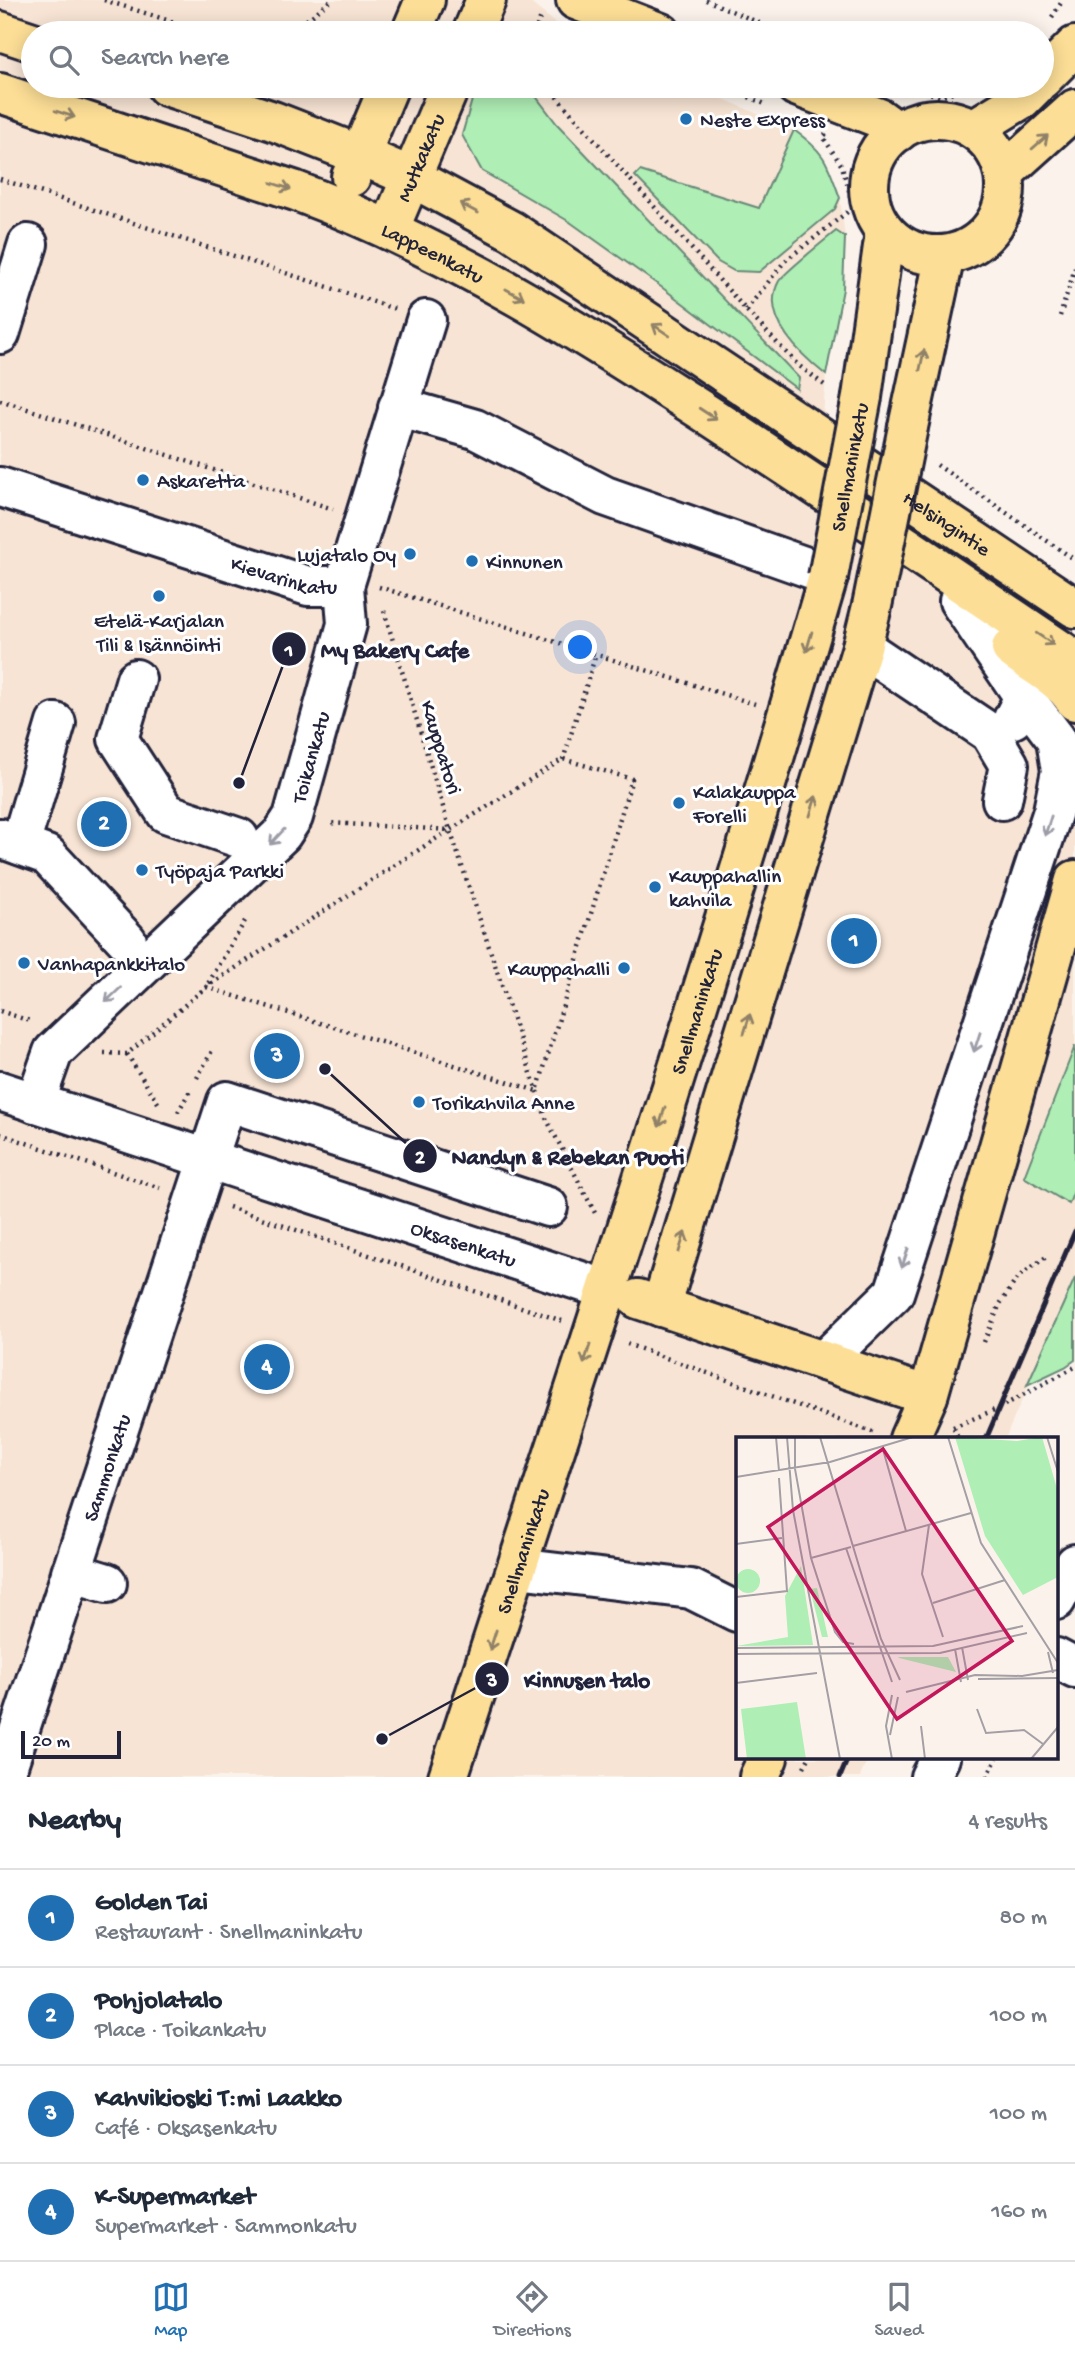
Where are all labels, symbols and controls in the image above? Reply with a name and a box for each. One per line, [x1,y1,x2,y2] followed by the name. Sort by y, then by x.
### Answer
[21,21,1054,98] search box
[45,41,83,79] icon: search
[101,44,229,75] text: Search here
[53,109,75,121] one-way arrow
[700,110,826,135] place label: Neste Express
[393,111,453,207] street label: Mutkakatu
[678,111,694,127] marker: Neste Express
[1031,134,1049,150] one-way arrow
[269,181,291,193] one-way arrow
[459,201,480,214] one-way arrow
[377,219,487,292] street label: Lappeenkatu
[504,288,525,301] one-way arrow
[652,323,671,337] one-way arrow
[916,349,930,372] one-way arrow
[828,401,877,534] street label: Snellmaninkatu
[698,407,717,422] one-way arrow
[157,471,247,496] place label: Askaretta
[135,472,151,488] marker: Askaretta
[897,487,995,564] street label: Helsingintie
[297,545,396,570] place label: Lujatalo Oy
[402,546,418,562] marker: Lujatalo Oy
[486,552,563,577] place label: Kinnunen
[227,553,337,602] street label: Kievarinkatu
[464,553,480,569] marker: Kinnunen
[151,588,167,604] marker: Etelä-Karjalan Tili & Isännöinti
[94,611,224,660] place label: Etelä-Karjalan Tili & Isännöinti
[272,627,483,671] callout: My Bakery Cafe
[563,630,597,664] your location
[802,631,815,653] one-way arrow
[1035,632,1054,647] one-way arrow
[321,639,470,666] text: My Bakery Cafe
[284,640,293,665] text: 1
[413,698,465,798] street label: Kauppatori
[288,709,338,807] street label: Toikankatu
[692,782,797,831] place label: Kalakauppa Forelli
[671,795,687,811] marker: Kalakauppa Forelli
[808,795,821,817] one-way arrow
[81,798,127,850] pin: 2
[1041,815,1053,837] one-way arrow
[269,828,286,845] one-way arrow
[155,861,284,886] place label: Työpaja Parkki
[134,862,150,878] marker: Työpaja Parkki
[669,866,781,915] place label: Kauppahallin kahvila
[647,879,663,895] marker: Kauppahallin kahvila
[831,915,877,967] pin: 1
[668,946,731,1078] street label: Snellmaninkatu
[37,954,185,979] place label: Vanhapankkitalo
[16,955,32,971] marker: Vanhapankkitalo
[508,959,610,984] place label: Kauppahalli
[616,960,632,976] marker: Kauppahalli
[105,986,122,1003] one-way arrow
[742,1013,755,1035] one-way arrow
[254,1030,300,1082] pin: 3
[970,1031,982,1053] one-way arrow
[432,1093,576,1118] place label: Torikahvila Anne
[411,1094,427,1110] marker: Torikahvila Anne
[655,1106,668,1128] one-way arrow
[402,1134,698,1178] callout: Nandyn & Rebekan Puoti
[451,1146,685,1173] text: Nandyn & Rebekan Puoti
[415,1147,426,1172] text: 2
[407,1217,519,1275] street label: Oksasenkatu
[676,1231,689,1253] one-way arrow
[898,1247,910,1269] one-way arrow
[244,1341,290,1393] pin: 4
[580,1343,592,1365] one-way arrow
[80,1411,139,1525] street label: Sammonkatu
[736,1437,1058,1759] inset map
[493,1486,558,1618] street label: Snellmaninkatu
[486,1629,498,1651] one-way arrow
[475,1657,664,1701] callout: Kinnusen talo
[523,1669,650,1696] text: Kinnusen talo
[486,1670,498,1695] text: 3
[21,1728,121,1760] scale bar
[32,1731,70,1754] text: 20 m
[28,1805,121,1840] text: Nearby
[968,1809,1047,1836] text: 4 results
[95,1889,208,1920] text: Golden Tai
[46,1905,56,1932] text: 1
[1000,1905,1047,1932] text: 80 m
[95,1920,362,1947] text: Restaurant · Snellmaninkatu
[95,1987,222,2018] text: Pohjolatalo
[45,2003,57,2030] text: 2
[990,2003,1047,2030] text: 100 m
[95,2018,266,2045] text: Place · Toikankatu
[95,2085,342,2116] text: Kahvikioski T:mi Laakko
[45,2101,57,2128] text: 3
[990,2101,1047,2128] text: 100 m
[95,2116,277,2143] text: Café · Oksasenkatu
[95,2183,255,2214] text: K-Supermarket
[46,2199,56,2226] text: 4
[991,2199,1047,2226] text: 160 m
[95,2214,357,2241] text: Supermarket · Sammonkatu
[152,2278,190,2343] tab: Map
[494,2278,571,2343] tab: Directions
[874,2278,923,2343] tab: Saved

